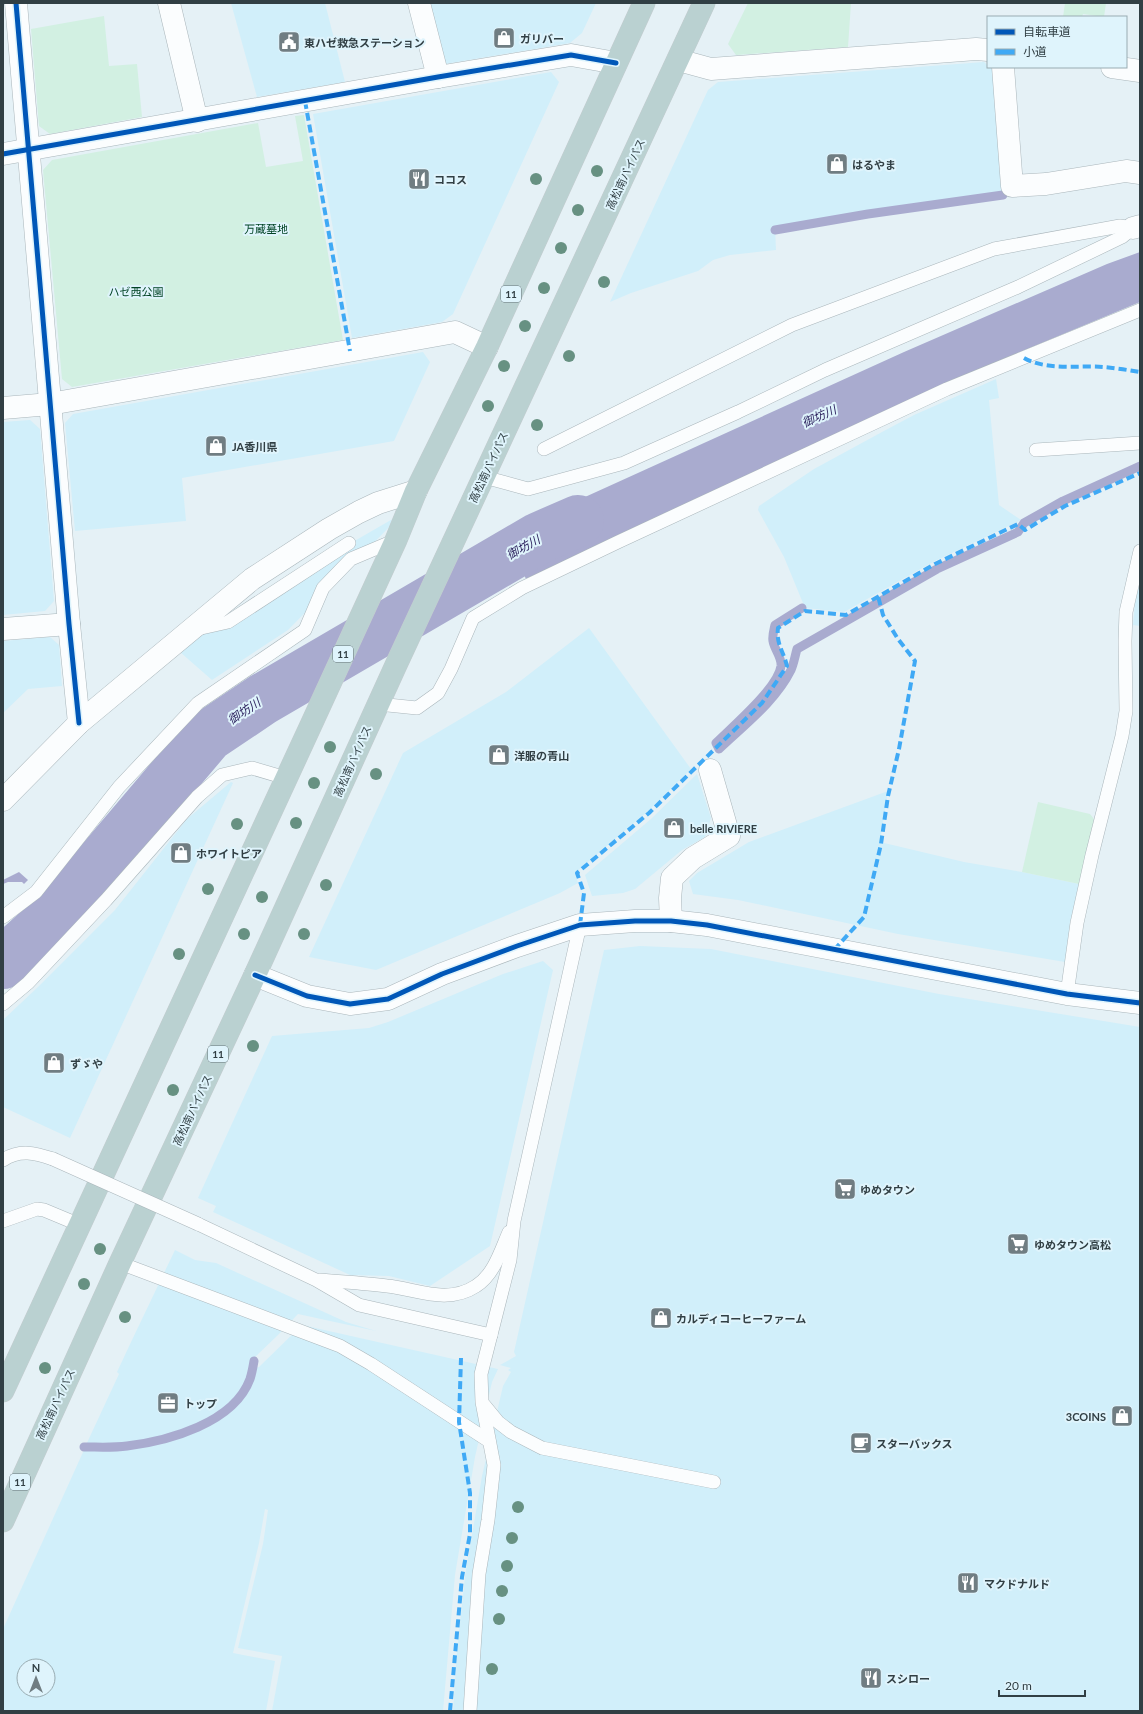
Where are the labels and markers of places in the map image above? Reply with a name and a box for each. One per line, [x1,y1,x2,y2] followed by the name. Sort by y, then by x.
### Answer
[491,25,517,51] shop icon: ガリバー
[276,29,302,55] public building icon: 東ハゼ救急ステーション
[520,32,564,45] place label: ガリバー
[304,36,425,49] place label: 東ハゼ救急ステーション
[824,151,850,177] shop icon: はるやま
[852,158,896,171] place label: はるやま
[406,166,432,192] restaurant icon: ココス
[434,173,467,186] place label: ココス
[203,433,229,459] shop icon: JA香川県
[232,440,277,453] place label: JA香川県
[486,742,512,768] shop icon: 洋服の青山
[514,749,569,762] place label: 洋服の青山
[661,815,687,841] shop icon: belle RIVIERE
[690,822,757,835] place label: belle RIVIERE
[168,840,194,866] shop icon: ホワイトピア
[196,847,262,860] place label: ホワイトピア
[41,1050,67,1076] shop icon: ずゞや
[70,1057,103,1070] place label: ずゞや
[832,1176,858,1202] supermarket icon: ゆめタウン
[860,1183,915,1196] place label: ゆめタウン
[1005,1231,1031,1257] supermarket icon: ゆめタウン高松
[1034,1238,1111,1251] place label: ゆめタウン高松
[648,1305,674,1331] shop icon: カルディコーヒーファーム
[676,1312,806,1325] place label: カルディコーヒーファーム
[155,1390,181,1416] office icon: トップ
[184,1397,217,1410] place label: トップ
[1109,1403,1135,1429] shop icon: 3COINS
[1066,1410,1106,1423] place label: 3COINS
[848,1430,874,1456] cafe icon: スターバックス
[876,1437,953,1450] place label: スターバックス
[955,1570,981,1596] restaurant icon: マクドナルド
[984,1577,1050,1590] place label: マクドナルド
[858,1665,884,1691] restaurant icon: スシロー
[886,1672,930,1685] place label: スシロー

